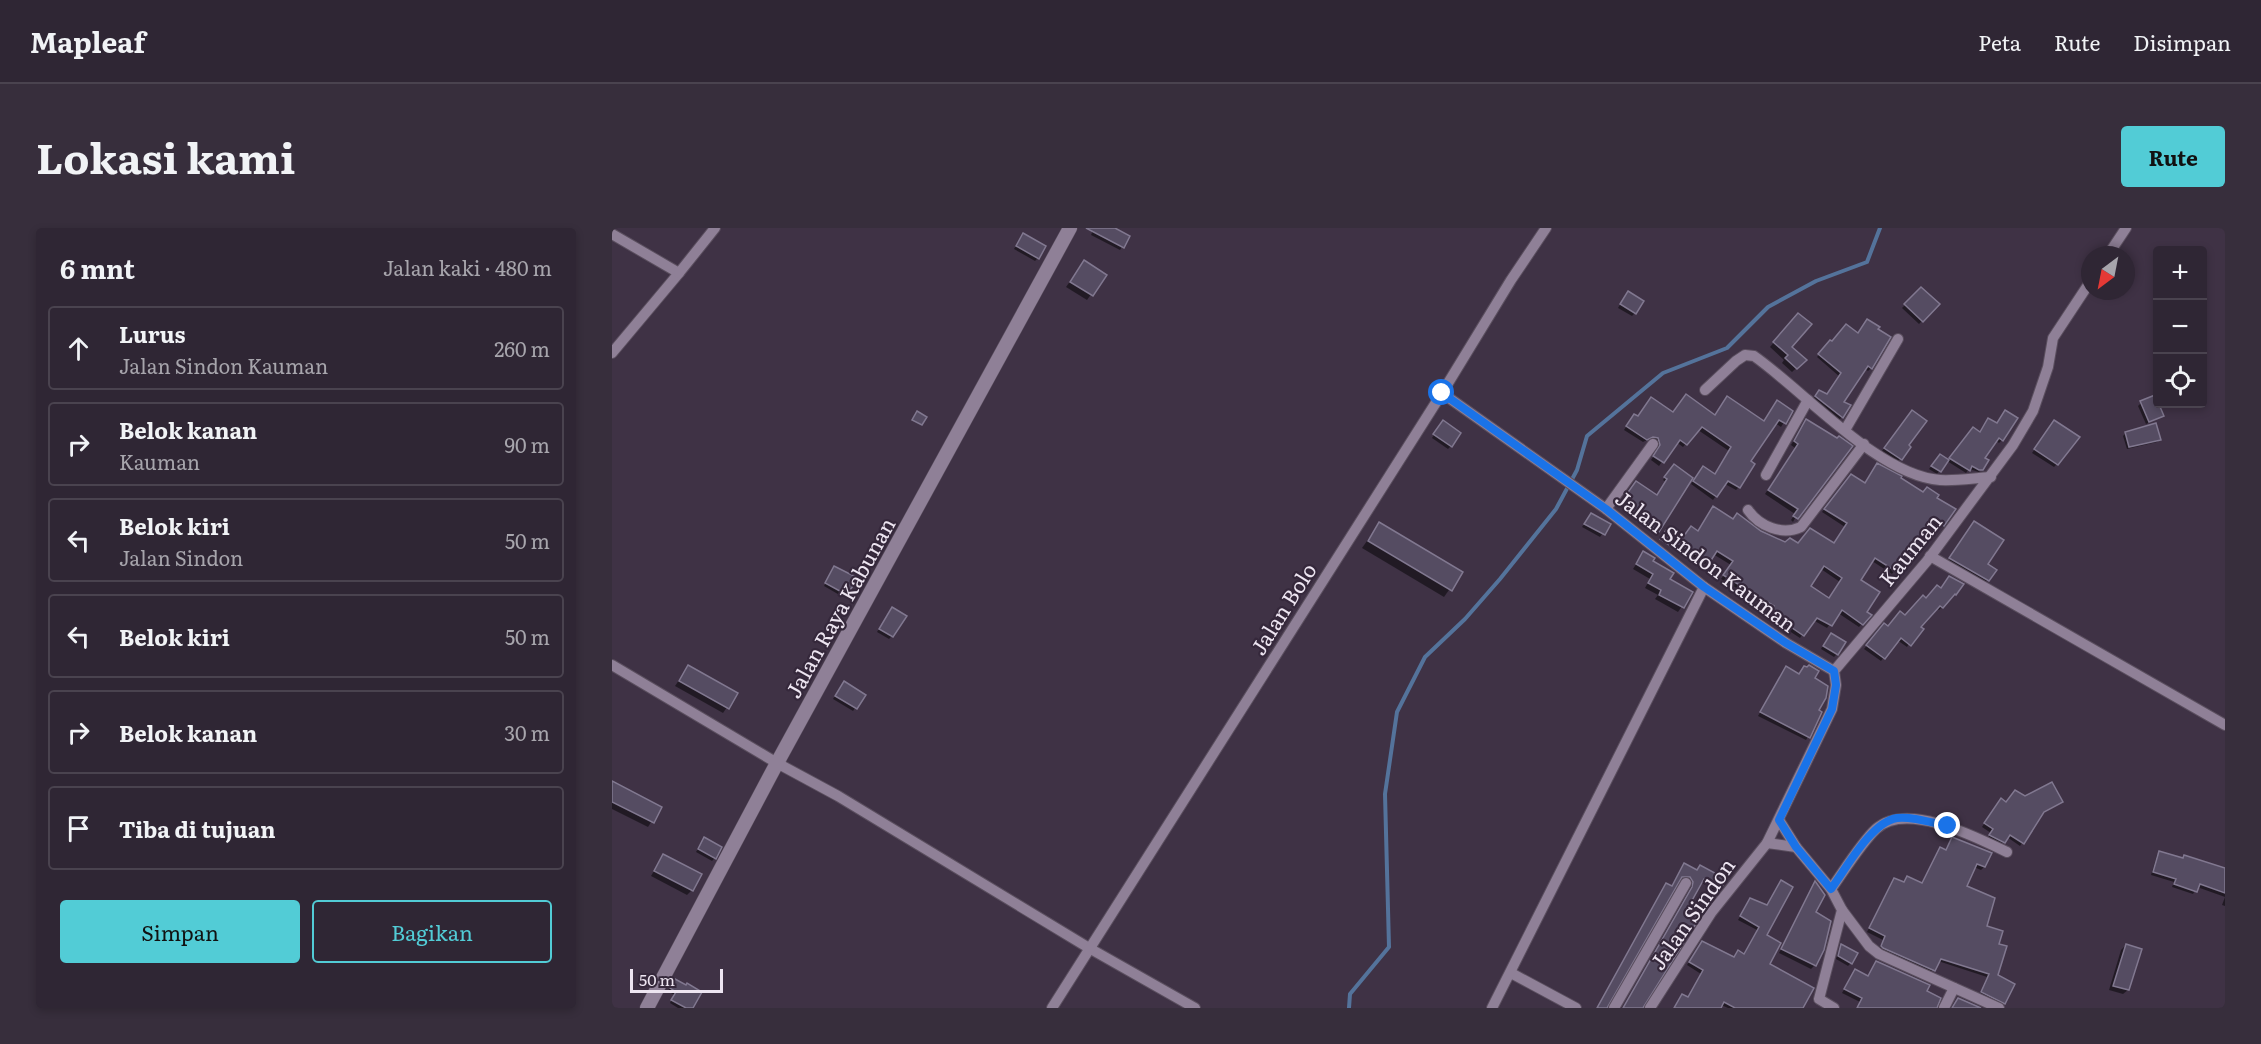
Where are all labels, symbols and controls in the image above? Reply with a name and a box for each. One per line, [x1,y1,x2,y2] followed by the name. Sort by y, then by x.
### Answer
[30,20,145,62] text: Mapleaf
[1978,26,2021,57] text: Peta
[2054,26,2100,57] text: Rute
[2133,26,2231,57] text: Disimpan
[36,125,295,187] text: Lokasi kami
[2121,126,2225,187] button: Rute
[2081,246,2135,300] north arrow
[2153,246,2207,408] map controls
[2153,246,2207,300] button: +
[60,248,135,287] text: 6 mnt
[383,252,552,282] text: Jalan kaki · 480 m
[2153,300,2207,354] button: −
[119,317,186,350] text: Lurus
[62,332,95,365] icon: ahead
[494,333,550,363] text: 260 m
[119,350,328,380] text: Jalan Sindon Kauman
[2153,354,2207,408] button: locate
[1428,379,1454,405] route start
[119,413,257,446] text: Belok kanan
[62,428,95,461] icon: right
[505,429,550,459] text: 90 m
[119,446,200,476] text: Kauman
[1610,482,1804,639] street label: Jalan Sindon Kauman
[1870,506,1948,592] street label: Kauman
[119,509,230,542] text: Belok kiri
[777,511,902,703] street label: Jalan Raya Kabunan
[62,524,95,557] icon: left
[505,525,550,555] text: 50 m
[119,542,243,572] text: Jalan Sindon
[1241,556,1323,660] street label: Jalan Bolo
[62,620,95,653] icon: left
[119,620,230,653] text: Belok kiri
[505,621,550,651] text: 50 m
[62,716,95,749] icon: right
[119,716,257,749] text: Belok kanan
[504,717,550,747] text: 30 m
[62,812,95,845] icon: arrive
[119,812,275,845] text: Tiba di tujuan
[1934,812,1960,838] route end
[1641,851,1741,975] street label: Jalan Sindon
[60,900,300,963] button: Simpan
[312,900,552,963] button: Bagikan
[630,966,723,994] scale bar
[639,967,675,991] text: 50 m

